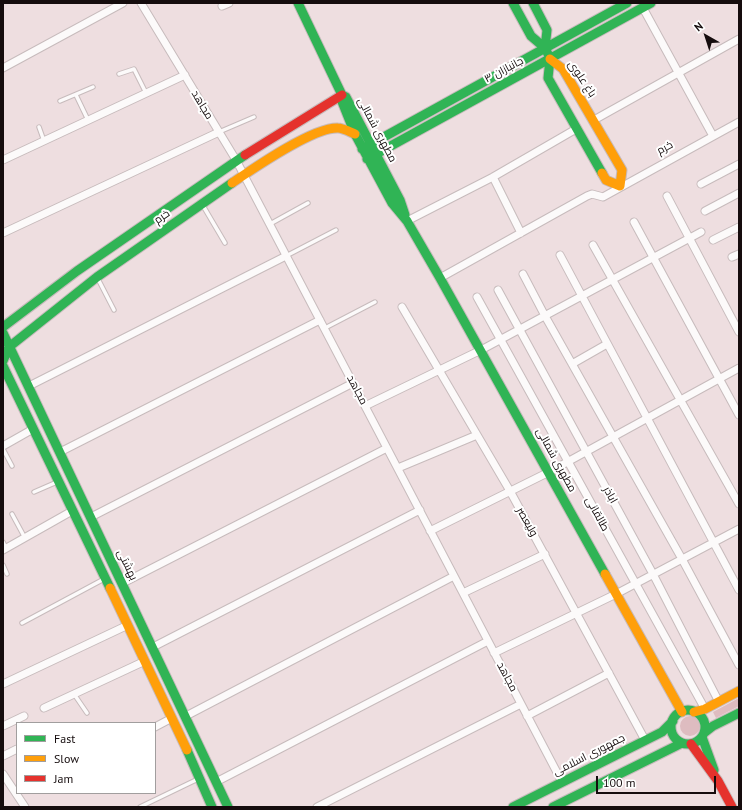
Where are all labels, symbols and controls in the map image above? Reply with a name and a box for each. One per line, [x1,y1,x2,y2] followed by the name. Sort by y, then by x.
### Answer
[686,16,726,56] north arrow
[691,19,706,34] text: N
[482,54,526,86] street label: جانبازان ۳
[565,58,599,100] street label: باغ علوی
[188,88,216,122] street label: مجاهد
[354,95,400,165] street label: مطهری شمالی
[655,138,675,158] street label: خرم
[152,207,172,227] street label: خرم
[344,373,370,407] street label: مجاهد
[533,426,579,494] street label: مطهری شمالی
[600,484,620,506] street label: اباذر
[582,494,612,534] street label: طالقانی
[514,505,540,539] street label: ولیعصر
[114,547,140,583] street label: بهشتی
[494,660,520,694] street label: مجاهد
[16,722,156,794] legend
[54,731,75,746] text: Fast
[551,731,627,779] street label: جمهوری اسلامی
[54,751,79,766] text: Slow
[598,768,718,794] scale bar
[54,771,73,786] text: Jam
[603,775,636,790] text: 100 m

